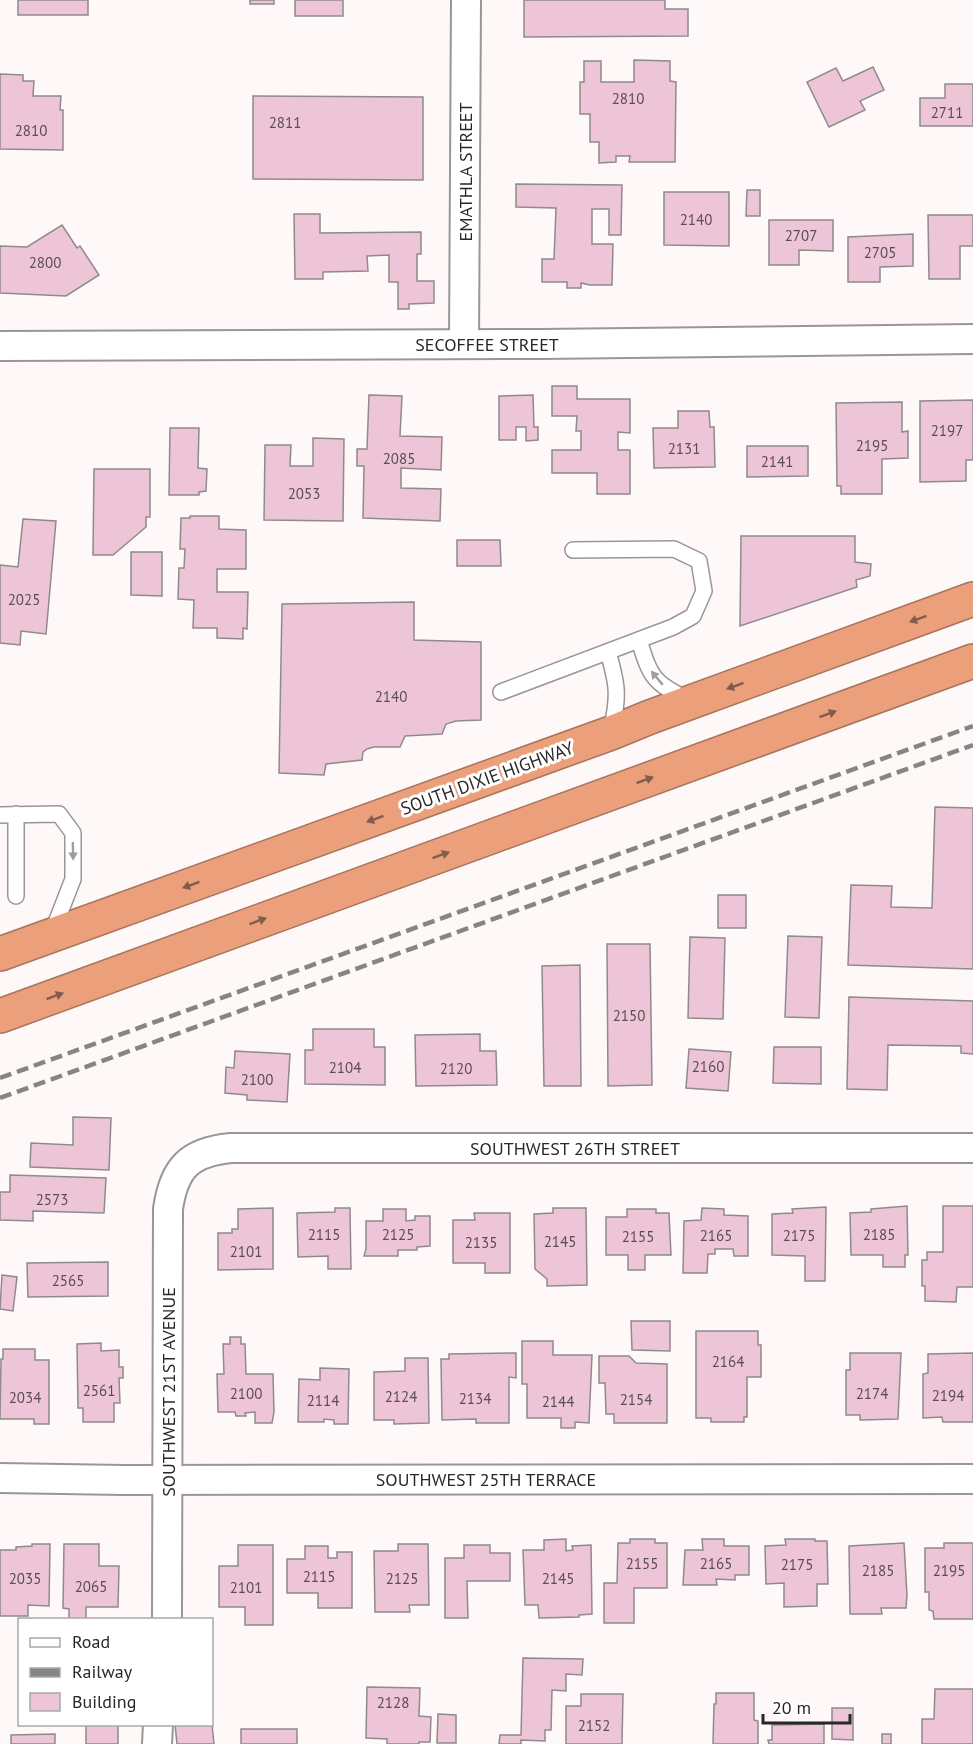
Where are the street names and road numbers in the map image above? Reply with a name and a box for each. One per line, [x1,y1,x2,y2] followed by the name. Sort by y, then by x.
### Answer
[454,103,477,241] street label: EMATHLA STREET
[415,333,559,356] street label: SECOFFEE STREET
[397,736,577,820] street label: SOUTH DIXIE HIGHWAY
[470,1137,680,1160] street label: SOUTHWEST 26TH STREET
[157,1287,180,1497] street label: SOUTHWEST 21ST AVENUE
[376,1468,596,1491] street label: SOUTHWEST 25TH TERRACE

